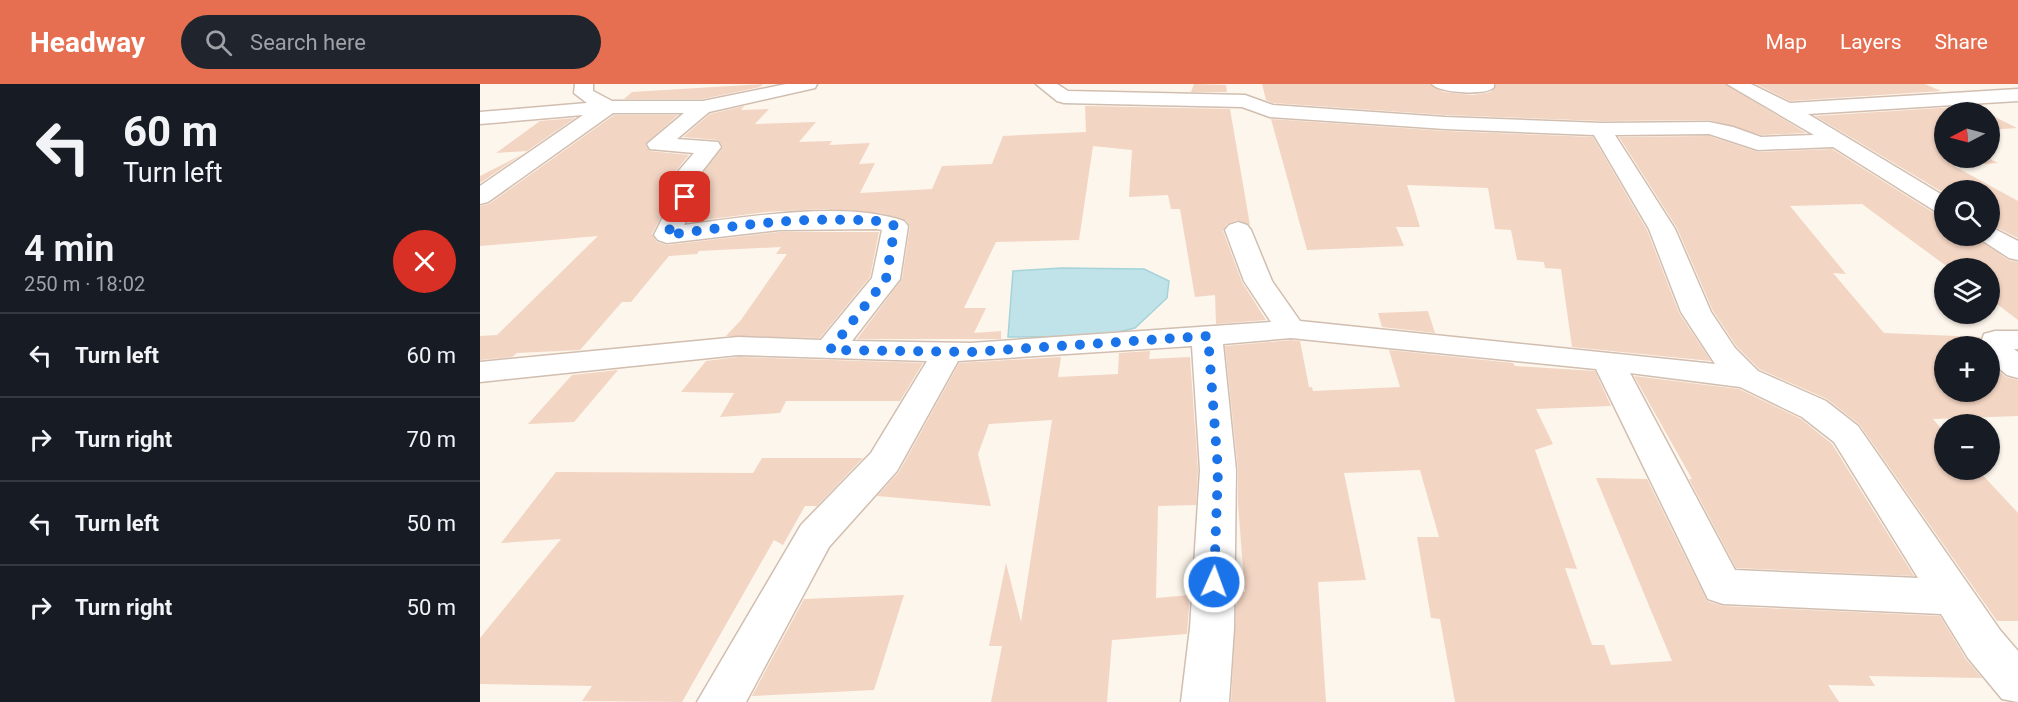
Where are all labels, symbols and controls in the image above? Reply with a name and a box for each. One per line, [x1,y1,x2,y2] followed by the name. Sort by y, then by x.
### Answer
[181,15,601,69] search box
[30,26,145,59] text: Headway
[202,26,235,59] icon: search
[250,30,366,55] text: Search here
[1765,30,1807,54] text: Map
[1840,30,1901,54] text: Layers
[1934,30,1988,54] text: Share
[1934,102,2000,168] north arrow
[1934,102,2000,480] map controls
[123,107,218,156] text: 60 m
[24,108,102,186] icon: left
[123,157,223,189] text: Turn left
[659,171,710,222] pin
[668,180,701,213] icon: arrive
[1934,180,2000,246] button: search
[24,228,114,270] text: 4 min
[393,230,456,293] button: close
[1934,258,2000,324] button: layers
[24,272,145,296] text: 250 m · 18:02
[1934,336,2000,402] button: +
[24,339,57,372] icon: left
[75,343,159,368] text: Turn left
[407,343,456,368] text: 60 m
[1934,414,2000,480] button: −
[24,423,57,456] icon: right
[75,427,172,452] text: Turn right
[407,427,456,452] text: 70 m
[24,507,57,540] icon: left
[75,511,159,536] text: Turn left
[407,511,456,536] text: 50 m
[1182,550,1246,614] position arrow
[24,591,57,624] icon: right
[75,595,172,620] text: Turn right
[407,595,456,620] text: 50 m

